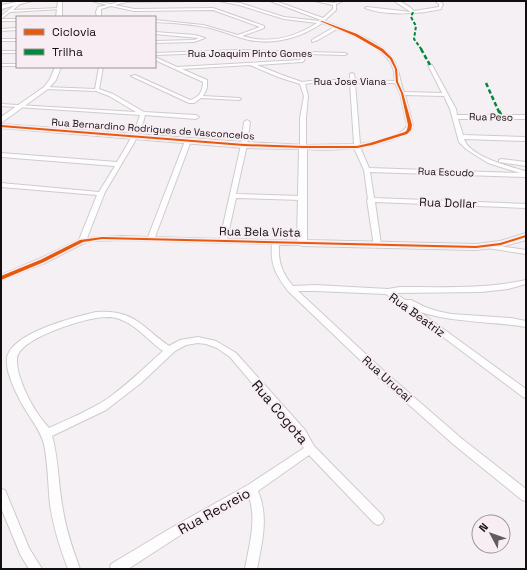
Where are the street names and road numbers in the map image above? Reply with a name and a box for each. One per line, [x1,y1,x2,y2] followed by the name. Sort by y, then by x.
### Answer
[188,47,312,60] street label: Rua Joaquim Pinto Gomes
[314,75,386,88] street label: Rua Jose Viana
[469,110,513,124] street label: Rua Peso
[51,115,255,143] street label: Rua Bernardino Rodrigues de Vasconcelos
[418,165,474,179] street label: Rua Escudo
[419,194,478,212] street label: Rua Dollar
[219,223,301,241] street label: Rua Bela Vista
[386,289,448,341] street label: Rua Beatriz
[359,352,415,406] street label: Rua Urucai
[248,376,312,448] street label: Rua Cogota
[175,484,253,538] street label: Rua Recreio

